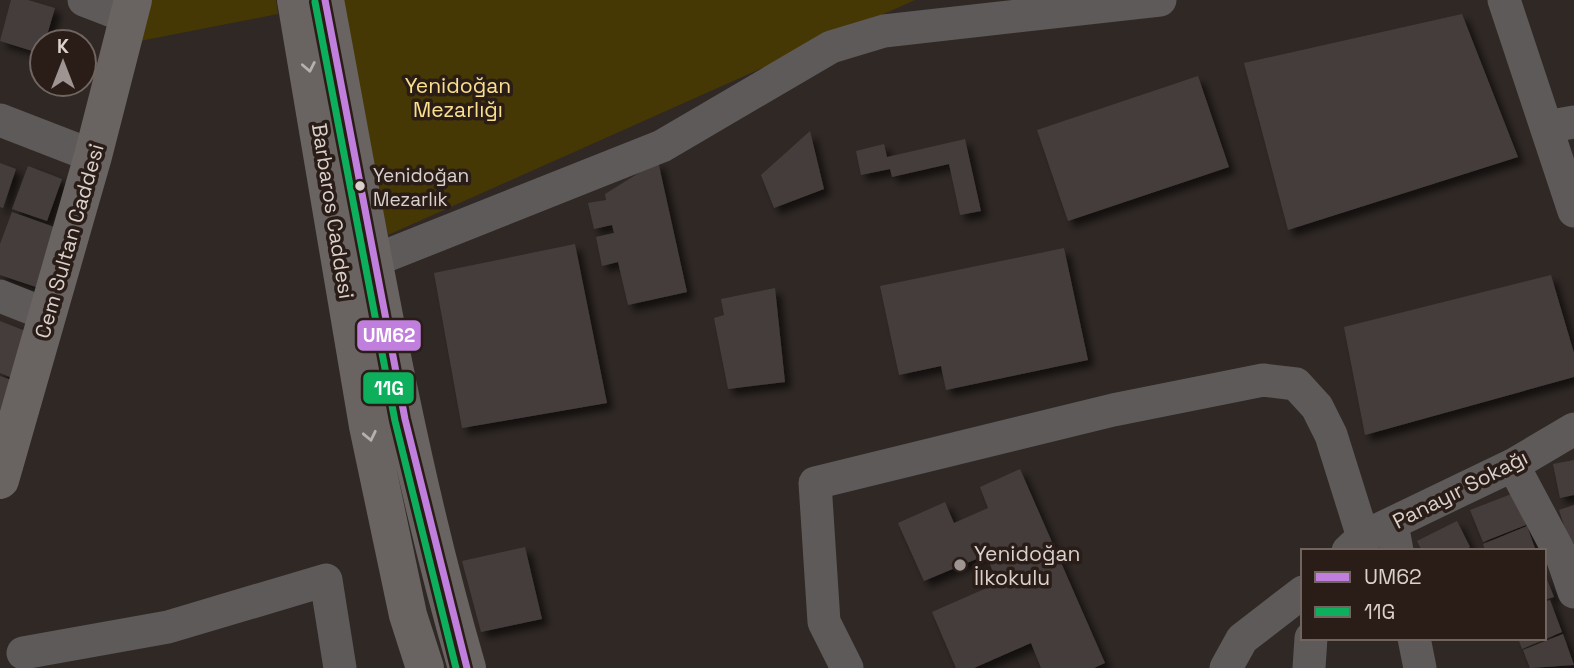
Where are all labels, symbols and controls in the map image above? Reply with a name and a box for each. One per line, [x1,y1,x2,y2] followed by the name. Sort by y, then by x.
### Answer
[28,28,98,98] north arrow
[57,34,69,59] text: K
[300,61,315,73] one-way arrow
[405,72,511,123] park label: Yenidoğan Mezarlığı
[306,121,360,301] street label: Barbaros Caddesi
[28,141,110,341] street label: Cem Sultan Caddesi
[373,163,469,212] place label: Yenidoğan Mezarlık
[353,179,367,193] marker: Yenidoğan Mezarlık
[356,319,422,352] line badge: UM62
[363,323,415,348] text: UM62
[362,371,415,405] line badge: 11G
[374,376,404,401] text: 11G
[362,430,377,442] one-way arrow
[1388,443,1532,535] street label: Panayır Sokağı
[974,540,1080,591] place label: Yenidoğan İlkokulu
[1301,549,1546,640] legend
[952,557,968,573] marker: Yenidoğan İlkokulu
[1364,563,1422,590] text: UM62
[1364,598,1395,625] text: 11G

